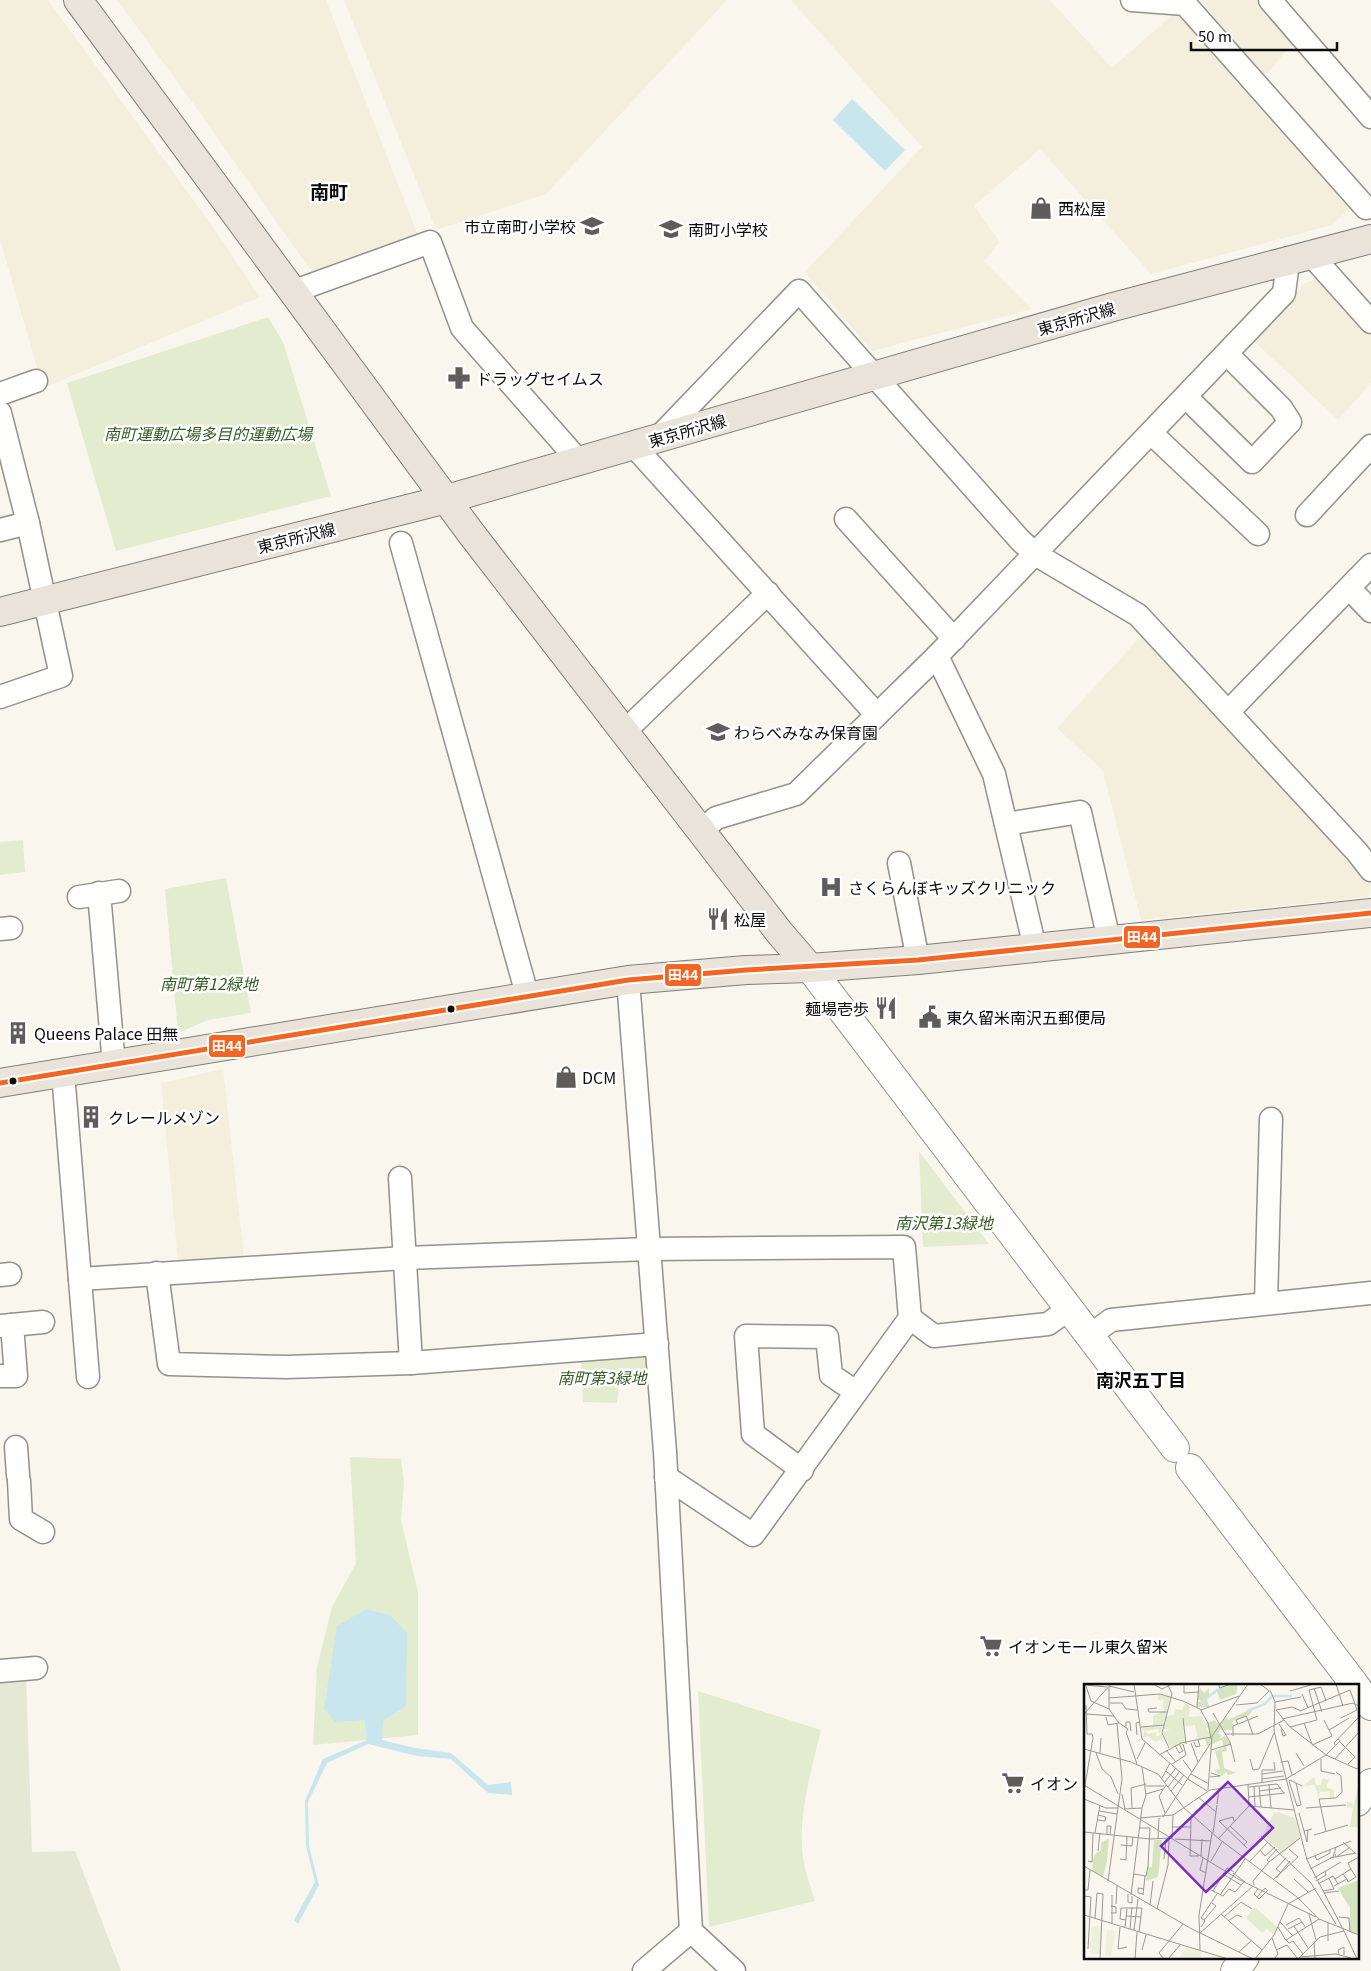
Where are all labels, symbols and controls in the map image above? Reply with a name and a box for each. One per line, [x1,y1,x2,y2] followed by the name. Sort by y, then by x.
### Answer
[1191,20,1337,52] scale bar
[1198,25,1232,46] text: 50 m
[310,177,348,204] district label: 南町
[1028,195,1054,221] shop icon: 西松屋
[1058,196,1106,220] place label: 西松屋
[579,213,605,239] school or university icon: 市立南町小学校
[464,214,576,238] place label: 市立南町小学校
[658,216,684,242] school or university icon: 南町小学校
[688,217,768,241] place label: 南町小学校
[1034,295,1118,341] street label: 東京所沢線
[446,365,472,391] pharmacy icon: ドラッグセイムス
[476,366,604,390] place label: ドラッグセイムス
[645,407,729,453] street label: 東京所沢線
[104,421,314,445] park label: 南町運動広場多目的運動広場
[254,516,338,558] street label: 東京所沢線
[705,719,731,745] school or university icon: わらべみなみ保育園
[734,720,878,744] place label: わらべみなみ保育園
[818,874,844,900] hospital icon: さくらんぼキッズクリニック
[848,875,1056,899] place label: さくらんぼキッズクリニック
[705,906,731,932] restaurant icon: 松屋
[734,907,766,931] place label: 松屋
[1123,925,1161,949] line badge: 田44
[1127,926,1157,946] text: 田44
[664,963,702,987] line badge: 田44
[668,964,698,984] text: 田44
[160,971,260,995] park label: 南町第12緑地
[873,995,899,1021] restaurant icon: 麺場壱歩
[805,996,869,1020] place label: 麺場壱歩
[446,1004,456,1014] unlabelled marker
[917,1004,943,1030] public building icon: 東久留米南沢五郵便局
[946,1005,1106,1029] place label: 東久留米南沢五郵便局
[5,1020,31,1046] building icon: Queens Palace 田無
[34,1021,178,1045] place label: Queens Palace 田無
[208,1034,246,1058] line badge: 田44
[212,1035,242,1055] text: 田44
[553,1064,579,1090] shop icon: DCM
[582,1065,616,1089] place label: DCM
[8,1076,18,1086] unlabelled marker
[78,1104,104,1130] building icon: クレールメゾン
[108,1105,220,1129] place label: クレールメゾン
[895,1210,995,1234] park label: 南沢第13緑地
[558,1365,648,1389] park label: 南町第3緑地
[1096,1366,1186,1392] district label: 南沢五丁目
[978,1633,1004,1659] supermarket icon: イオンモール東久留米
[1008,1634,1168,1658] place label: イオンモール東久留米
[1084,1684,1358,1958] inset map
[1000,1770,1026,1796] supermarket icon: イオン
[1030,1771,1078,1795] place label: イオン

